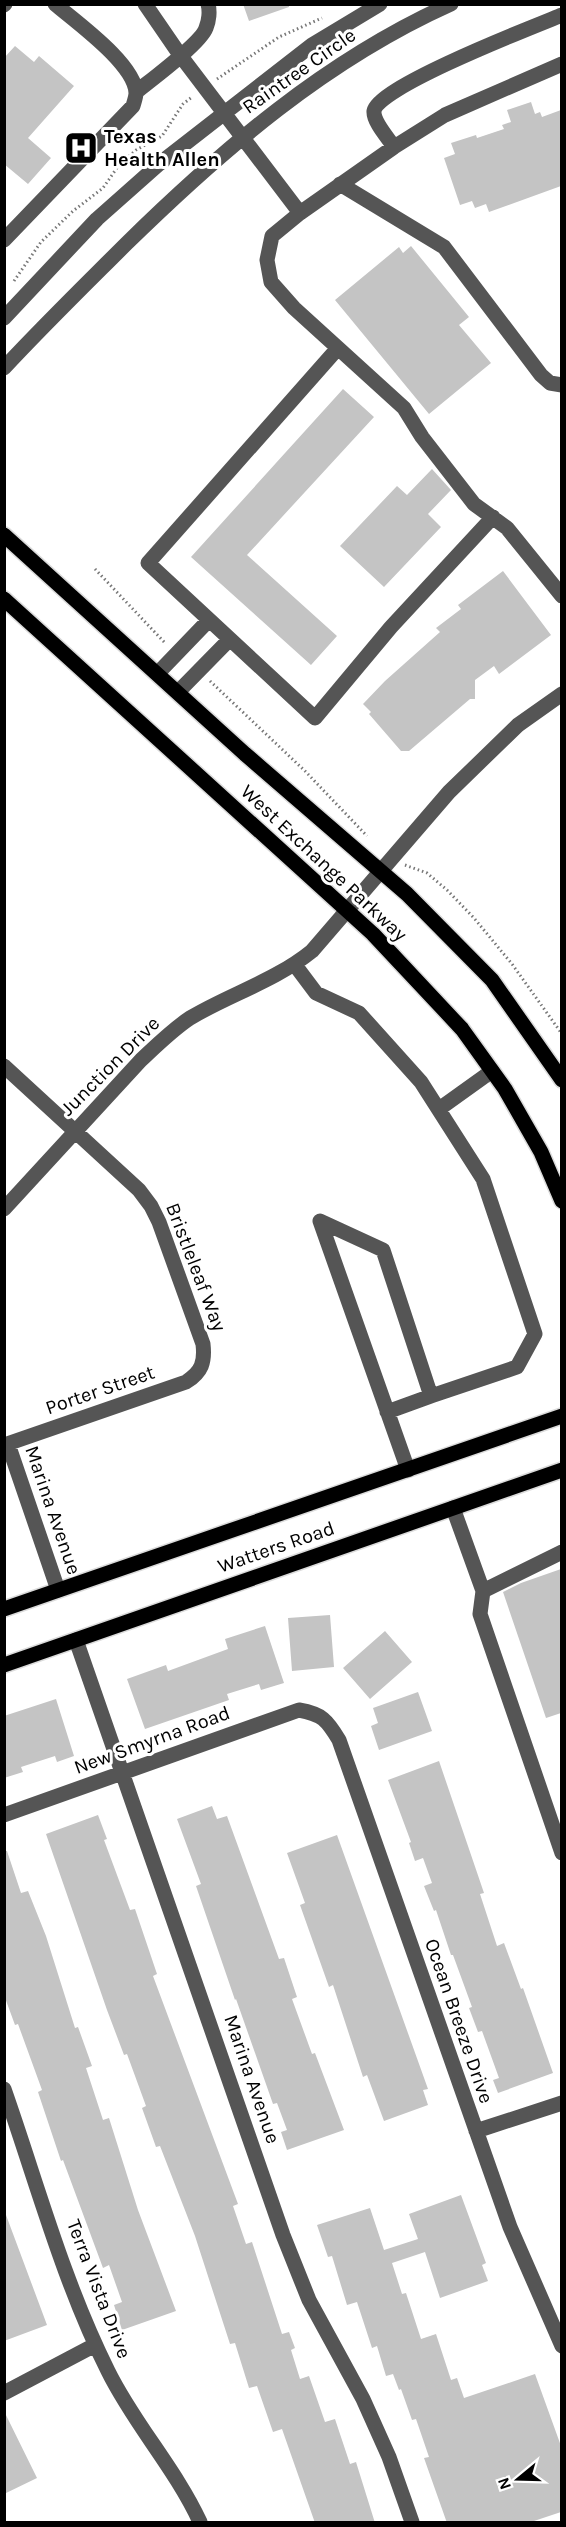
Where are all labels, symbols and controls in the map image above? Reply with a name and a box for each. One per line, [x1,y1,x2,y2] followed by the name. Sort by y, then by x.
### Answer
[238,23,360,119] street label: Raintree Circle
[104,125,220,171] place label: Texas Health Allen
[63,130,99,166] hospital icon: Texas Health Allen
[236,780,412,946] street label: West Exchange Parkway
[56,1012,164,1120] street label: Junction Drive
[161,1200,231,1334] street label: Bristleleaf Way
[42,1360,158,1419] street label: Porter Street
[20,1443,86,1577] street label: Marina Avenue
[215,1516,337,1578] street label: Watters Road
[71,1701,233,1779] street label: New Smyrna Road
[420,1936,498,2106] street label: Ocean Breeze Drive
[219,2012,285,2146] street label: Marina Avenue
[62,2216,136,2362] street label: Terra Vista Drive
[488,2449,548,2509] north arrow
[493,2475,515,2492] text: N

